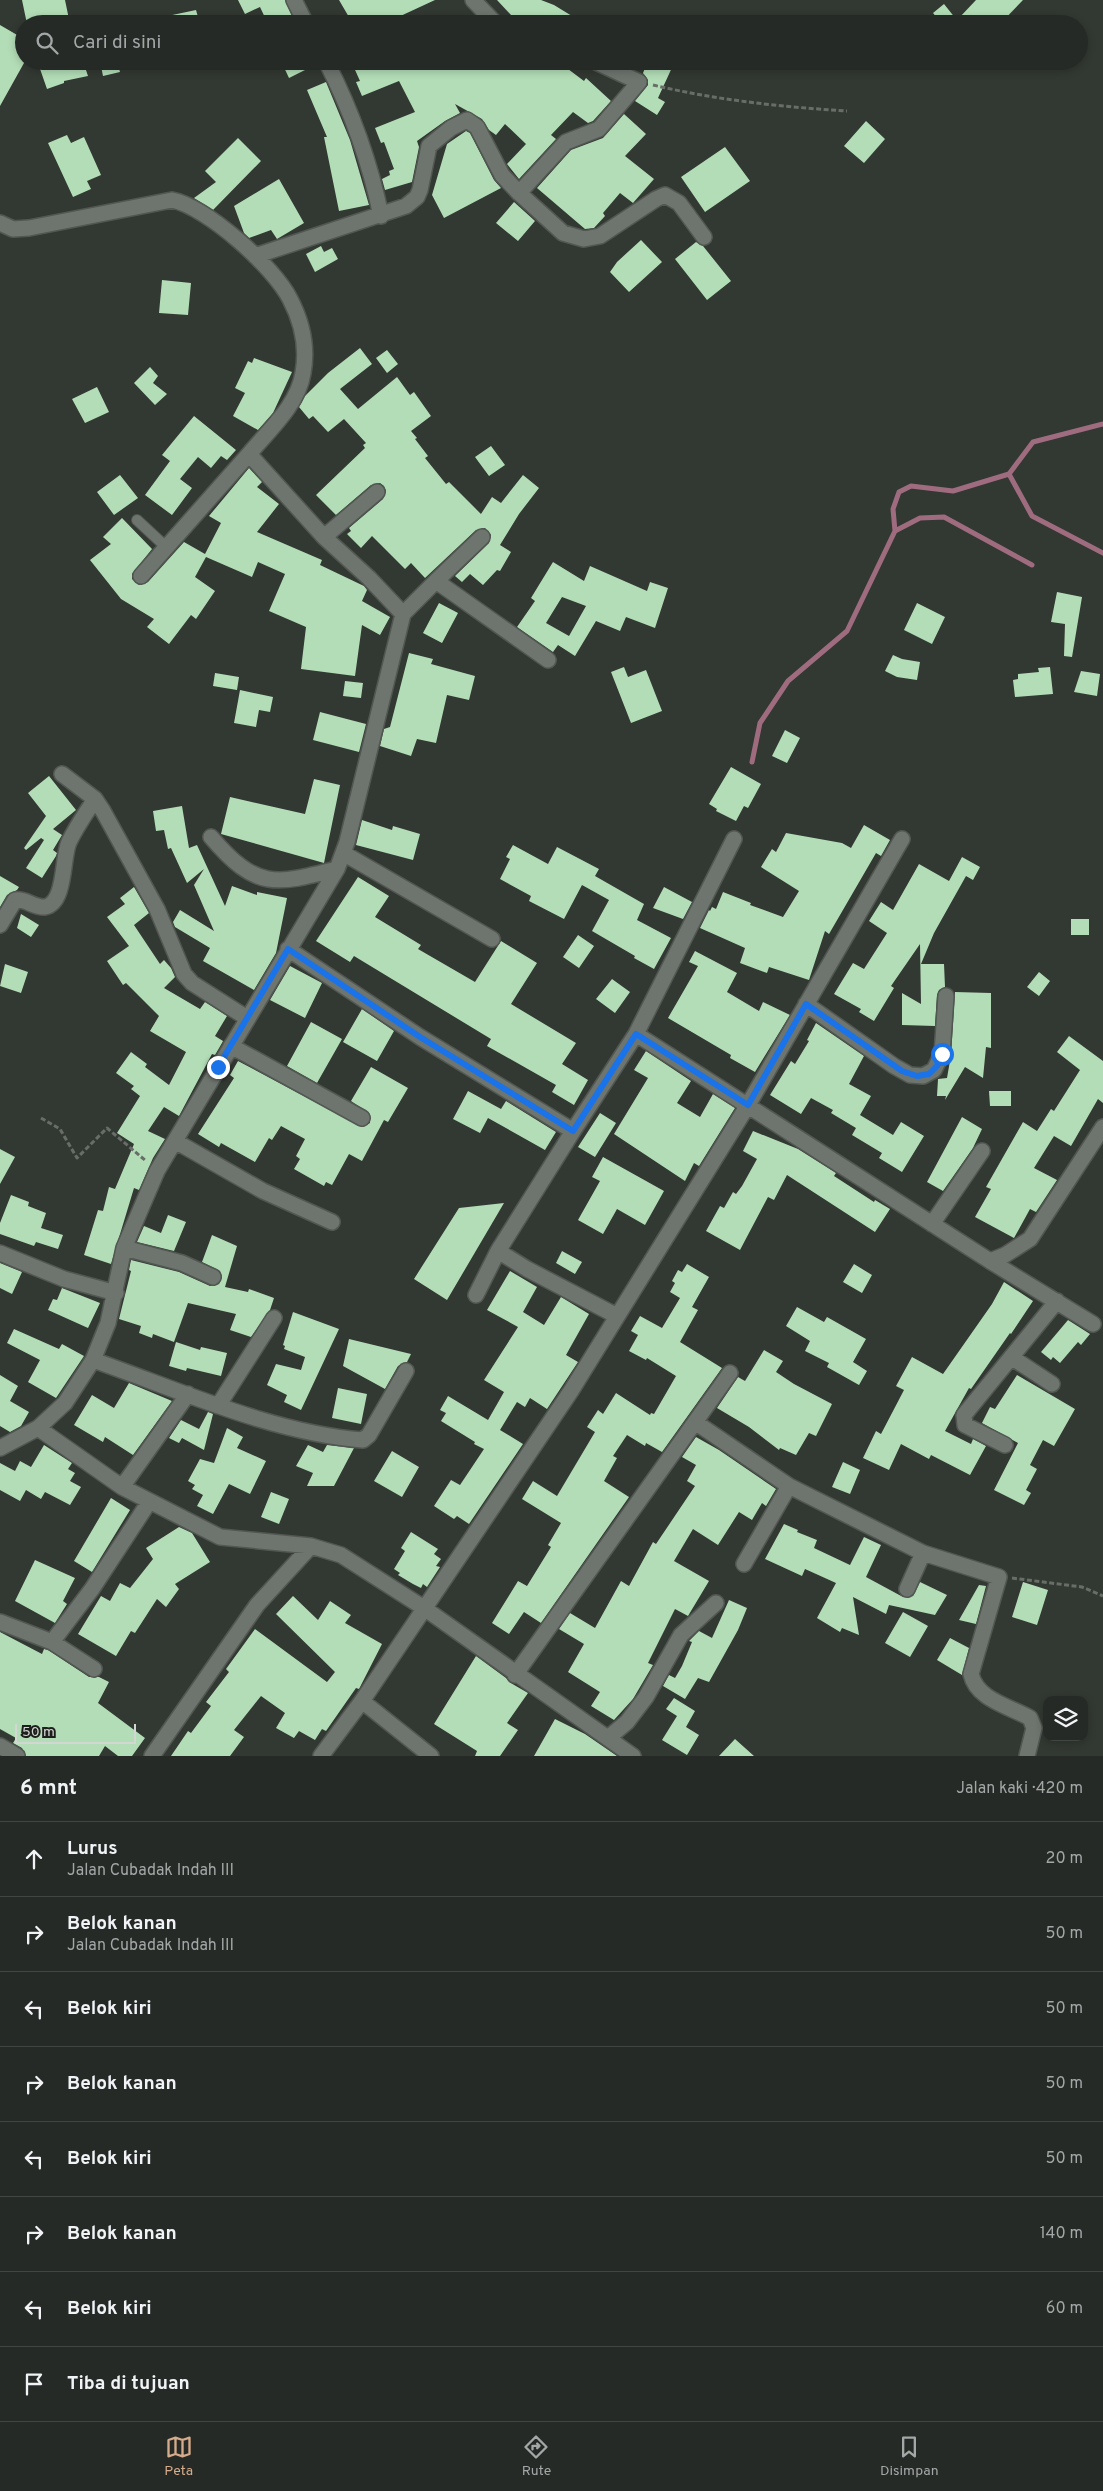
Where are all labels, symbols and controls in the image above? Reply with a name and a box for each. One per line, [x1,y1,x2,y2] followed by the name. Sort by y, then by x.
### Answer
[15,15,1088,70] search box
[33,29,61,57] icon: search
[73,31,161,55] text: Cari di sini
[931,1043,954,1066] route start
[207,1056,230,1079] route end
[1043,1696,1088,1741] map controls
[1043,1696,1088,1741] button: layers
[15,1721,136,1744] scale bar
[22,1724,55,1741] text: 50 m
[20,1775,77,1802] text: 6 mnt
[956,1779,1083,1799] text: Jalan kaki · 420 m
[67,1837,118,1861] text: Lurus
[20,1845,48,1873] icon: ahead
[1046,1849,1083,1869] text: 20 m
[67,1861,234,1881] text: Jalan Cubadak Indah III
[67,1912,177,1936] text: Belok kanan
[20,1920,48,1948] icon: right
[1046,1924,1083,1944] text: 50 m
[67,1936,234,1956] text: Jalan Cubadak Indah III
[20,1995,48,2023] icon: left
[67,1997,152,2021] text: Belok kiri
[1046,1999,1083,2019] text: 50 m
[20,2070,48,2098] icon: right
[67,2072,177,2096] text: Belok kanan
[1046,2074,1083,2094] text: 50 m
[20,2145,48,2173] icon: left
[67,2147,152,2171] text: Belok kiri
[1046,2149,1083,2169] text: 50 m
[20,2220,48,2248] icon: right
[67,2222,177,2246] text: Belok kanan
[1040,2224,1083,2244] text: 140 m
[20,2295,48,2323] icon: left
[67,2297,152,2321] text: Belok kiri
[1046,2299,1083,2319] text: 60 m
[20,2370,48,2398] icon: arrive
[67,2372,190,2396] text: Tiba di tujuan
[164,2433,193,2480] tab: Peta
[522,2433,551,2480] tab: Rute
[880,2433,939,2480] tab: Disimpan

